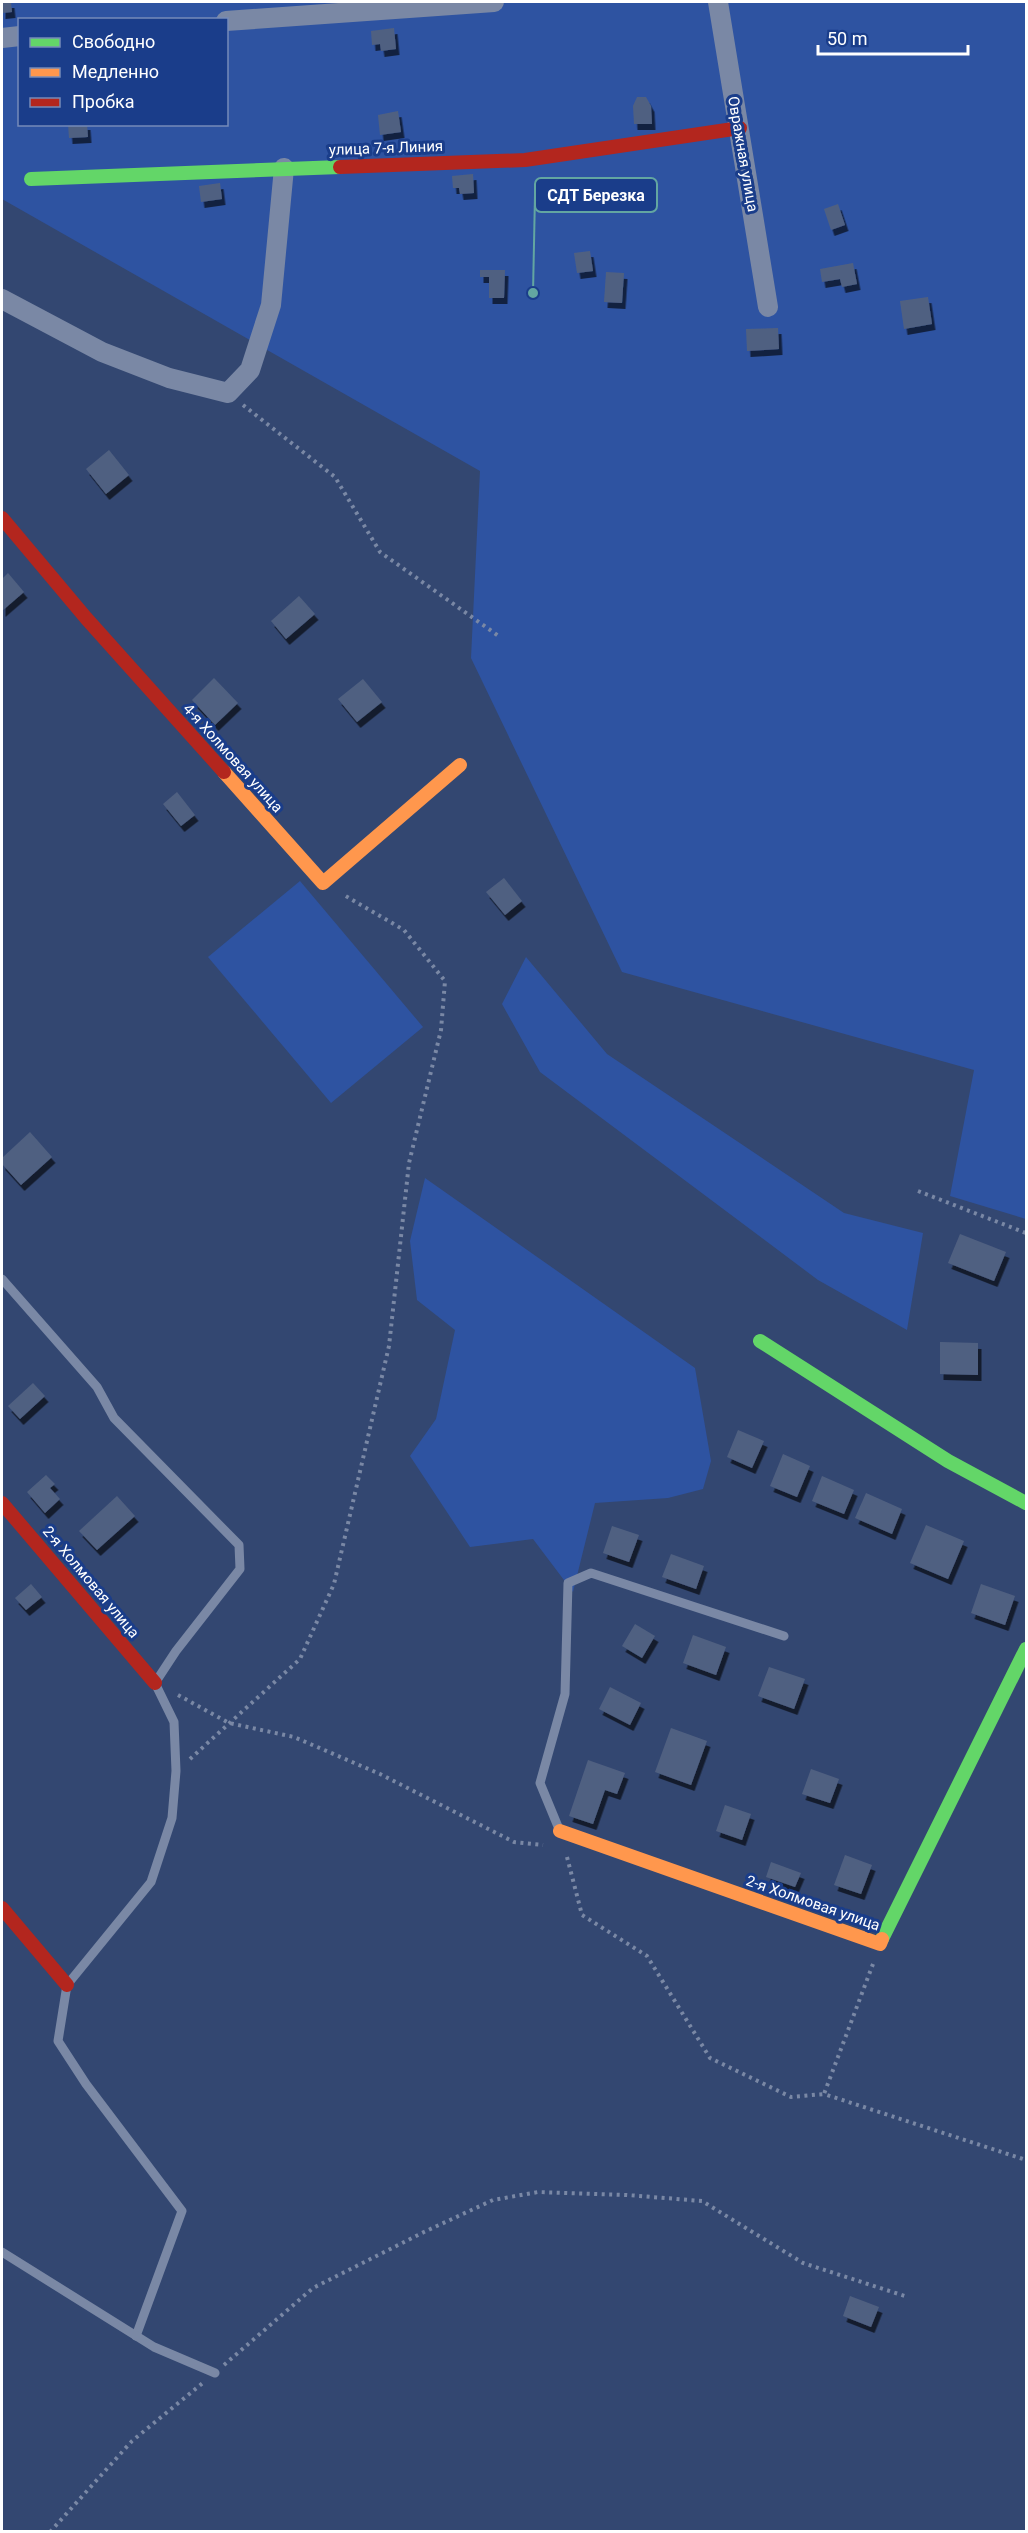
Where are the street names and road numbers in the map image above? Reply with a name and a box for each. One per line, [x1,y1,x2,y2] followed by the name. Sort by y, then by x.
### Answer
[724,95,762,213] street label: Овражная улица
[329,137,443,159] street label: улица 7-я Линия
[179,700,287,816] street label: 4-я Холмовая улица
[39,1522,143,1642] street label: 2-я Холмовая улица
[744,1872,882,1934] street label: 2-я Холмовая улица

